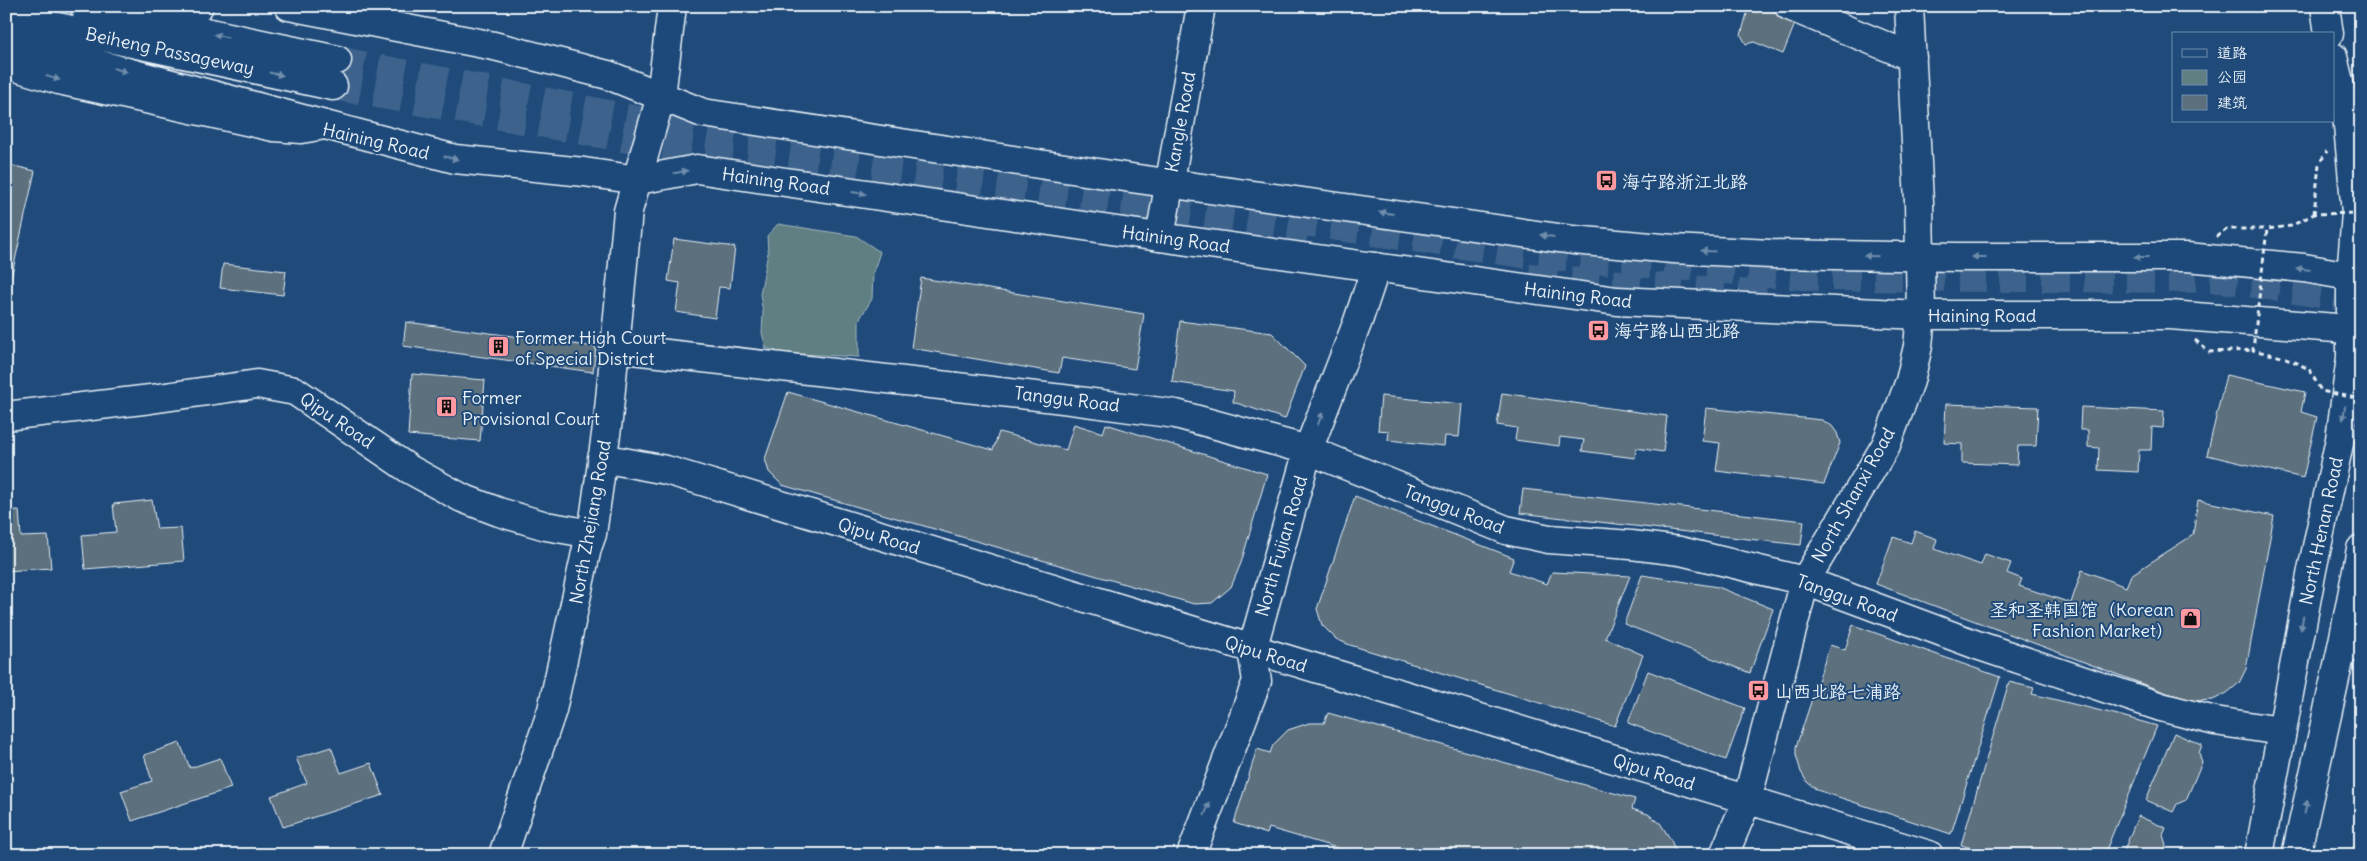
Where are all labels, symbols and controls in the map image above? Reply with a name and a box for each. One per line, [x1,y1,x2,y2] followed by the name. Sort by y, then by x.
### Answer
[84,22,256,80] street label: Beiheng Passageway
[213,32,228,40] one-way arrow
[2172,32,2334,122] legend
[2217,43,2247,62] text: 道路
[113,67,128,75] one-way arrow
[2217,67,2247,86] text: 公园
[1160,69,1200,174] street label: Kangle Road
[269,70,284,78] one-way arrow
[46,74,61,82] one-way arrow
[2217,93,2247,112] text: 建筑
[320,118,432,165] street label: Haining Road
[443,154,458,162] one-way arrow
[721,162,832,200] street label: Haining Road
[673,168,689,176] one-way arrow
[1594,169,1618,193] bus stop icon: 海宁路浙江北路
[1622,170,1748,193] place label: 海宁路浙江北路
[851,189,867,197] one-way arrow
[1377,209,1393,217] one-way arrow
[1121,220,1232,258] street label: Haining Road
[1538,232,1554,240] one-way arrow
[1700,247,1716,255] one-way arrow
[1862,252,1878,260] one-way arrow
[1971,253,1987,261] one-way arrow
[2133,253,2149,261] one-way arrow
[2295,264,2311,272] one-way arrow
[1523,277,1634,313] street label: Haining Road
[1928,304,2037,327] street label: Haining Road
[1586,318,1610,342] bus stop icon: 海宁路山西北路
[1614,319,1740,342] place label: 海宁路山西北路
[515,326,666,370] place label: Former High Court of Special District
[487,335,511,359] building icon: Former High Court of Special District
[1013,381,1121,417] street label: Tanggu Road
[462,386,600,430] place label: Former Provisional Court
[295,387,379,453] street label: Qipu Road
[434,395,458,419] building icon: Former Provisional Court
[2340,405,2348,421] one-way arrow
[1316,411,1324,426] one-way arrow
[1806,423,1900,567] street label: North Shanxi Road
[564,438,616,606] street label: North Zhejiang Road
[2294,455,2348,607] street label: North Henan Road
[1250,472,1312,619] street label: North Fujian Road
[1400,479,1508,539] street label: Tanggu Road
[835,513,923,560] street label: Qipu Road
[1793,569,1901,627] street label: Tanggu Road
[1990,598,2174,642] place label: 圣和圣韩国馆（Korean Fashion Market）
[2178,607,2202,631] shop icon: 圣和圣韩国馆（Korean Fashion Market）
[2297,616,2305,632] one-way arrow
[1222,631,1310,678] street label: Qipu Road
[1747,679,1771,703] bus stop icon: 山西北路七浦路
[1775,680,1901,703] place label: 山西北路七浦路
[1610,749,1698,796] street label: Qipu Road
[2303,799,2311,815] one-way arrow
[1204,802,1212,816] one-way arrow

